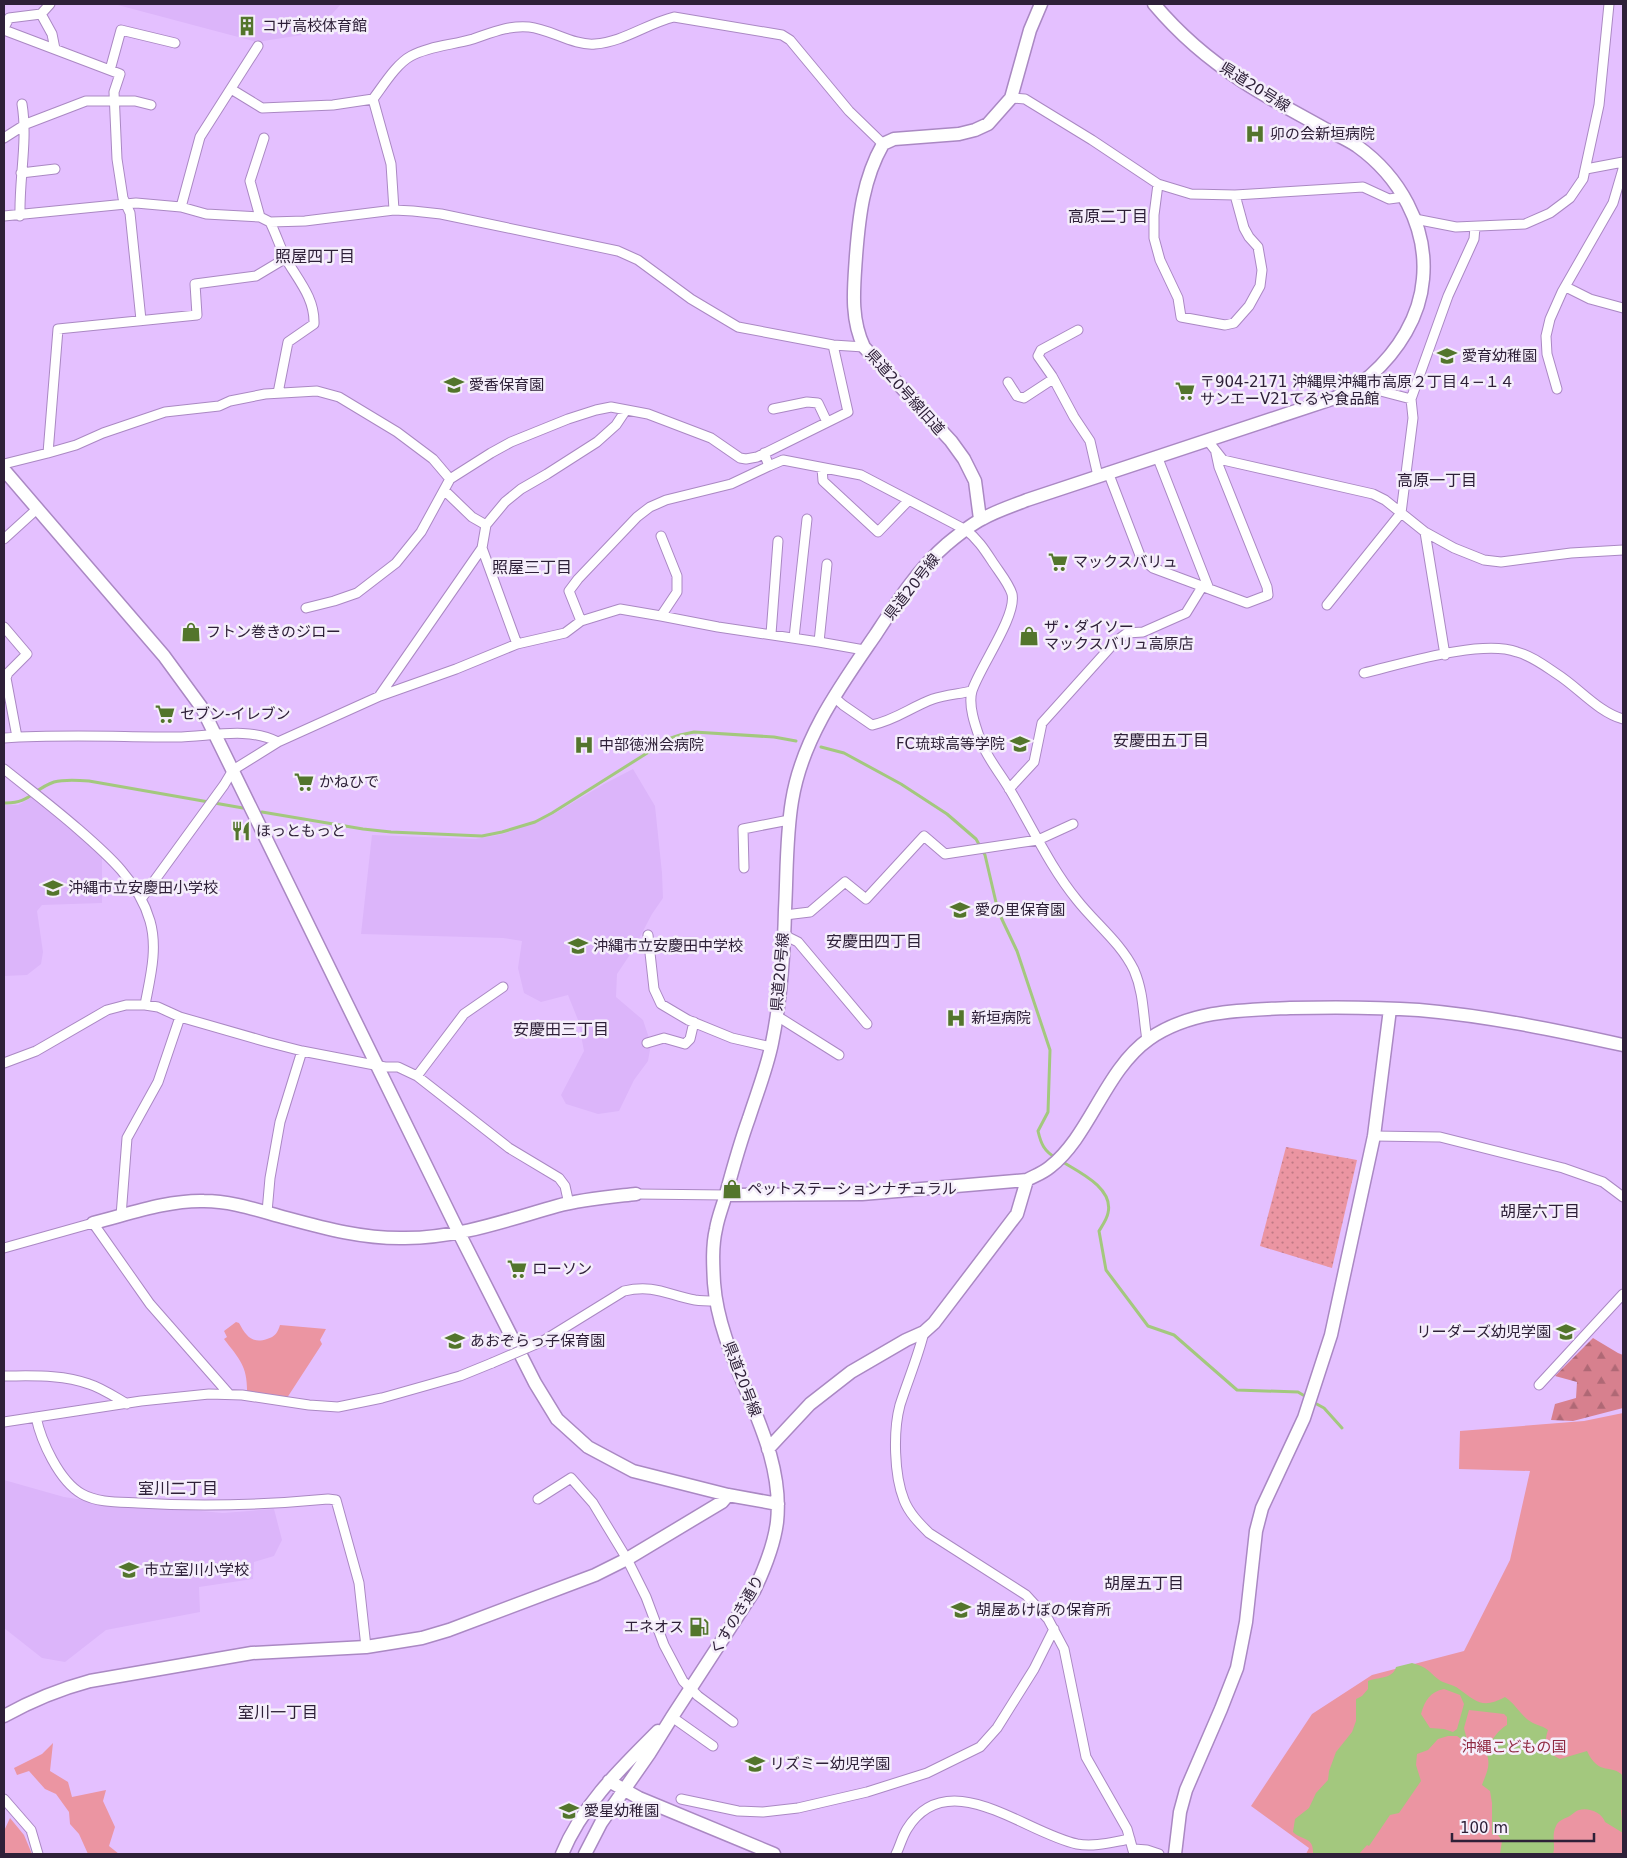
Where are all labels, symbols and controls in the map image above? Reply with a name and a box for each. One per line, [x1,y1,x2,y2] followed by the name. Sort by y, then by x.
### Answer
[236,15,258,37] building icon: コザ高校体育館
[262,17,367,35] place label: コザ高校体育館
[1217,58,1293,116] street label: 県道20号線
[1244,123,1266,145] hospital icon: 卯の会新垣病院
[1270,125,1375,143] place label: 卯の会新垣病院
[1068,207,1148,226] district label: 高原二丁目
[275,247,355,266] district label: 照屋四丁目
[862,345,948,439] street label: 県道20号線旧道
[1436,345,1458,367] school or university icon: 愛育幼稚園
[1462,347,1537,365] place label: 愛育幼稚園
[1200,373,1515,408] place label: 〒904-2171 沖縄県沖縄市高原２丁目４−１４ サンエーV21てるや食品館
[443,374,465,396] school or university icon: 愛香保育園
[469,376,544,394] place label: 愛香保育園
[1174,380,1196,402] supermarket icon: 〒904-2171 沖縄県沖縄市高原２丁目４−１４ サンエーV21てるや食品館
[1397,471,1477,490] district label: 高原一丁目
[881,550,943,624] street label: 県道20号線
[1047,551,1069,573] supermarket icon: マックスバリュ
[1073,553,1178,571] place label: マックスバリュ
[492,558,572,577] district label: 照屋三丁目
[1044,618,1194,653] place label: ザ・ダイソー マックスバリュ高原店
[180,621,202,643] shop icon: フトン巻きのジロー
[206,623,341,641] place label: フトン巻きのジロー
[1018,625,1040,647] shop icon: ザ・ダイソー マックスバリュ高原店
[154,703,176,725] supermarket icon: セブン-イレブン
[180,705,290,723] place label: セブン-イレブン
[1113,731,1209,750] district label: 安慶田五丁目
[1009,733,1031,755] school or university icon: FC琉球高等学院
[573,734,595,756] hospital icon: 中部徳洲会病院
[896,735,1005,753] place label: FC琉球高等学院
[599,736,704,754] place label: 中部徳洲会病院
[293,771,315,793] supermarket icon: かねひで
[319,773,379,791] place label: かねひで
[230,820,252,842] restaurant icon: ほっともっと
[256,822,346,840] place label: ほっともっと
[42,877,64,899] school or university icon: 沖縄市立安慶田小学校
[68,879,218,897] place label: 沖縄市立安慶田小学校
[949,899,971,921] school or university icon: 愛の里保育園
[975,901,1065,919] place label: 愛の里保育園
[768,932,792,1012] street label: 県道20号線
[826,932,922,951] district label: 安慶田四丁目
[567,935,589,957] school or university icon: 沖縄市立安慶田中学校
[593,937,743,955] place label: 沖縄市立安慶田中学校
[945,1007,967,1029] hospital icon: 新垣病院
[971,1009,1031,1027] place label: 新垣病院
[513,1020,609,1039] district label: 安慶田三丁目
[721,1178,743,1200] shop icon: ペットステーションナチュラル
[747,1180,957,1198] place label: ペットステーションナチュラル
[1500,1202,1580,1221] district label: 胡屋六丁目
[506,1258,528,1280] supermarket icon: ローソン
[532,1260,592,1278] place label: ローソン
[1555,1321,1577,1343] school or university icon: リーダーズ幼児学園
[1417,1323,1551,1341] place label: リーダーズ幼児学園
[444,1330,466,1352] school or university icon: あおぞらっ子保育園
[470,1332,605,1350] place label: あおぞらっ子保育園
[719,1339,765,1419] street label: 県道20号線
[138,1479,218,1498] district label: 室川二丁目
[118,1559,140,1581] school or university icon: 市立室川小学校
[144,1561,249,1579] place label: 市立室川小学校
[706,1572,768,1658] street label: くすのき通り
[1104,1574,1184,1593] district label: 胡屋五丁目
[950,1599,972,1621] school or university icon: 胡屋あけぼの保育所
[976,1601,1111,1619] place label: 胡屋あけぼの保育所
[688,1616,710,1638] fuel station icon: エネオス
[624,1618,684,1636] place label: エネオス
[238,1703,318,1722] district label: 室川一丁目
[1461,1738,1567,1756] park label: 沖縄こどもの国
[744,1753,766,1775] school or university icon: リズミー幼児学園
[770,1755,890,1773] place label: リズミー幼児学園
[558,1800,580,1822] school or university icon: 愛星幼稚園
[584,1802,659,1820] place label: 愛星幼稚園
[1452,1810,1594,1842] scale bar
[1460,1819,1508,1837] text: 100 m

